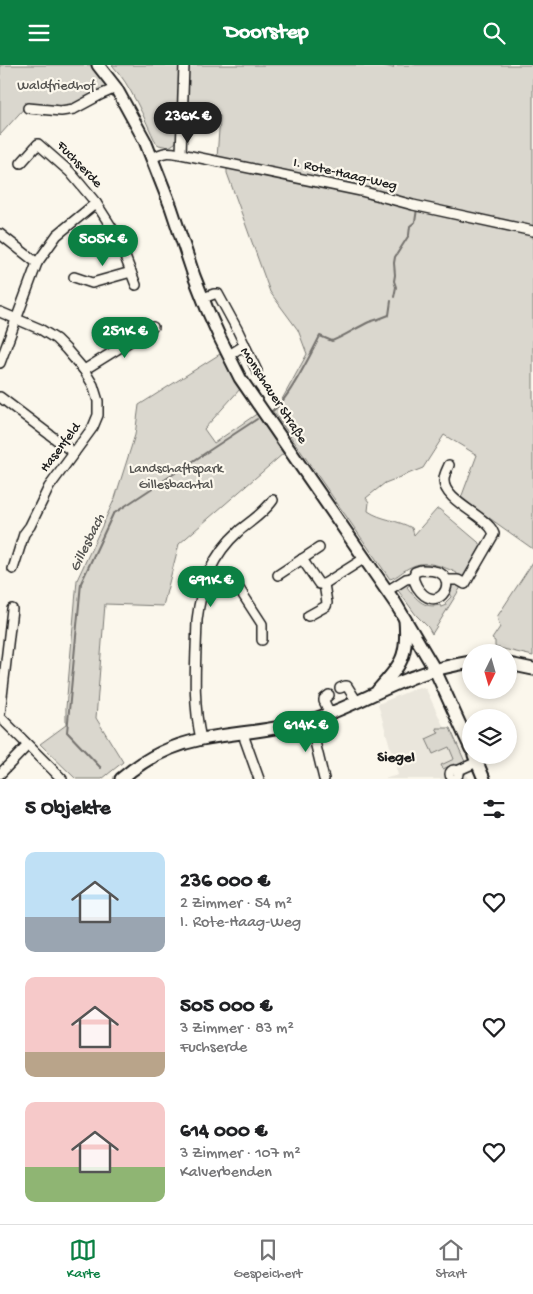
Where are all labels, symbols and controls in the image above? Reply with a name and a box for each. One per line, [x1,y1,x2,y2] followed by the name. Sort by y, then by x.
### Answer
[25,19,53,47] icon: menu
[480,19,508,47] icon: search
[224,20,309,46] text: Doorstep
[17,78,97,95] park label: Waldfriedhof
[147,101,229,144] pin: 236K €
[165,108,211,127] text: 236K €
[52,137,106,193] street label: Fuchserde
[291,155,399,195] street label: I. Rote-Haag-Weg
[62,225,144,267] pin: 505K €
[79,231,127,250] text: 505K €
[84,317,166,359] pin: 251K €
[103,323,147,342] text: 251K €
[235,345,311,448] street label: Monschauer Straße
[37,418,86,476] street label: Hasenfeld
[129,461,225,494] park label: Landschaftspark Gillesbachtal
[66,510,110,575] water label: Gillesbach
[170,565,252,608] pin: 691K €
[189,572,233,591] text: 691K €
[462,644,518,699] north arrow
[462,644,517,764] map controls
[462,709,517,764] button: layers
[265,711,347,753] pin: 614K €
[284,717,328,736] text: 614K €
[377,749,415,767] district label: Siegel
[480,795,508,823] icon: filters
[25,797,110,822] text: 5 Objekte
[180,870,270,895] text: 236 000 €
[65,872,125,932] icon: home
[480,888,508,916] icon: heart
[180,895,292,914] text: 2 Zimmer · 54 m²
[180,914,301,933] text: I. Rote-Haag-Weg
[180,995,272,1020] text: 505 000 €
[65,997,125,1057] icon: home
[480,1013,508,1041] icon: heart
[180,1020,294,1039] text: 3 Zimmer · 83 m²
[180,1039,247,1058] text: Fuchserde
[180,1120,267,1145] text: 614 000 €
[65,1122,125,1182] icon: home
[480,1138,508,1166] icon: heart
[180,1145,301,1164] text: 3 Zimmer · 107 m²
[180,1164,272,1183] text: Kalverbenden
[67,1236,100,1283] tab: Karte
[234,1236,302,1283] tab: Gespeichert
[436,1236,466,1283] tab: Start

